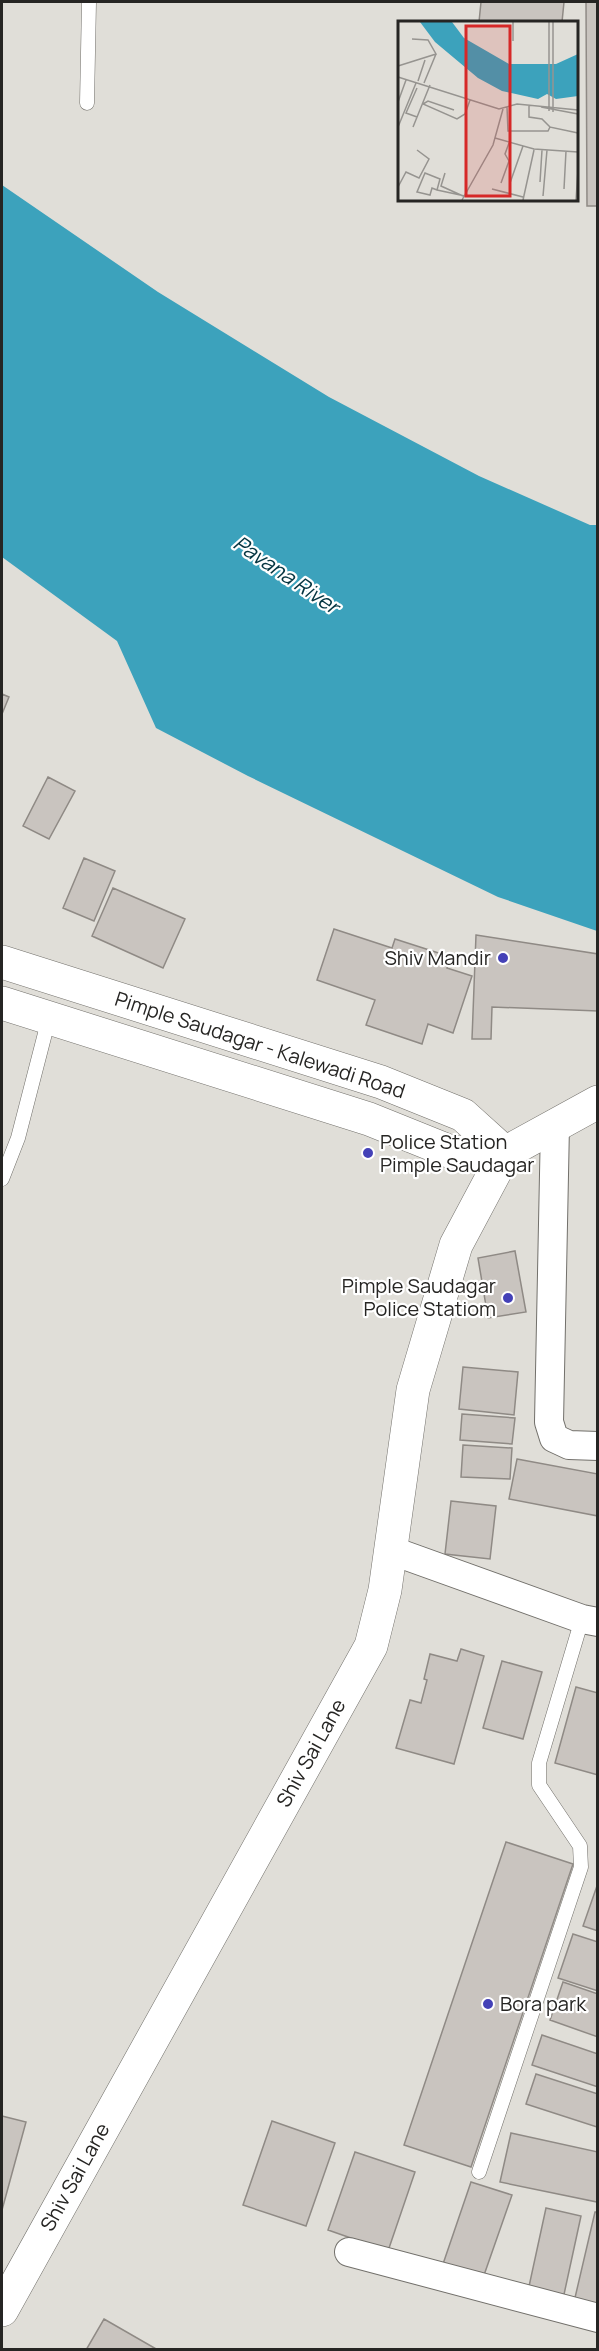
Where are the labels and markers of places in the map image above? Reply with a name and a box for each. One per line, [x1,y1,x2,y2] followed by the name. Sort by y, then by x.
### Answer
[384,944,491,971] place label: Shiv Mandir
[496,951,510,965] marker: Shiv Mandir
[380,1128,534,1178] place label: Police Station Pimple Saudagar
[361,1146,375,1160] marker: Police Station Pimple Saudagar
[342,1272,496,1322] place label: Pimple Saudagar Police Statiom
[501,1291,515,1305] marker: Pimple Saudagar Police Statiom
[500,1990,587,2017] place label: Bora park
[481,1997,495,2011] marker: Bora park

